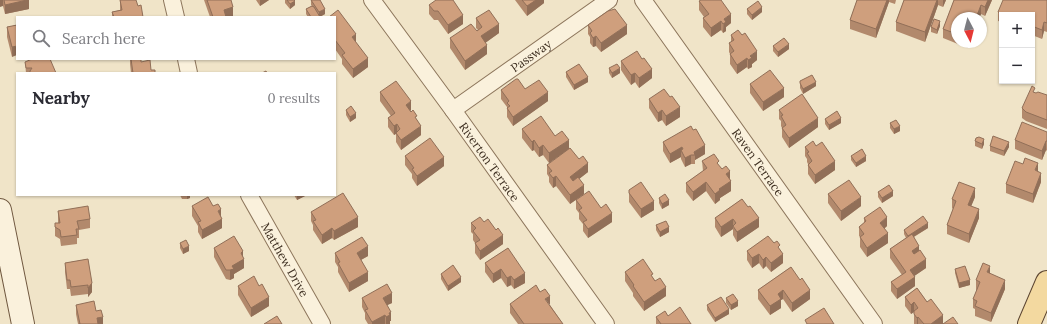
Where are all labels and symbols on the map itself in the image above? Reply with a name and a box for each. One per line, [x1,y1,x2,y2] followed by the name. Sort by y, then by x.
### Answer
[951,12,987,48] north arrow
[507,35,554,75] street label: Passway
[456,119,524,205] street label: Riverton Terrace
[729,125,788,199] street label: Raven Terrace
[258,220,313,300] street label: Matthew Drive

